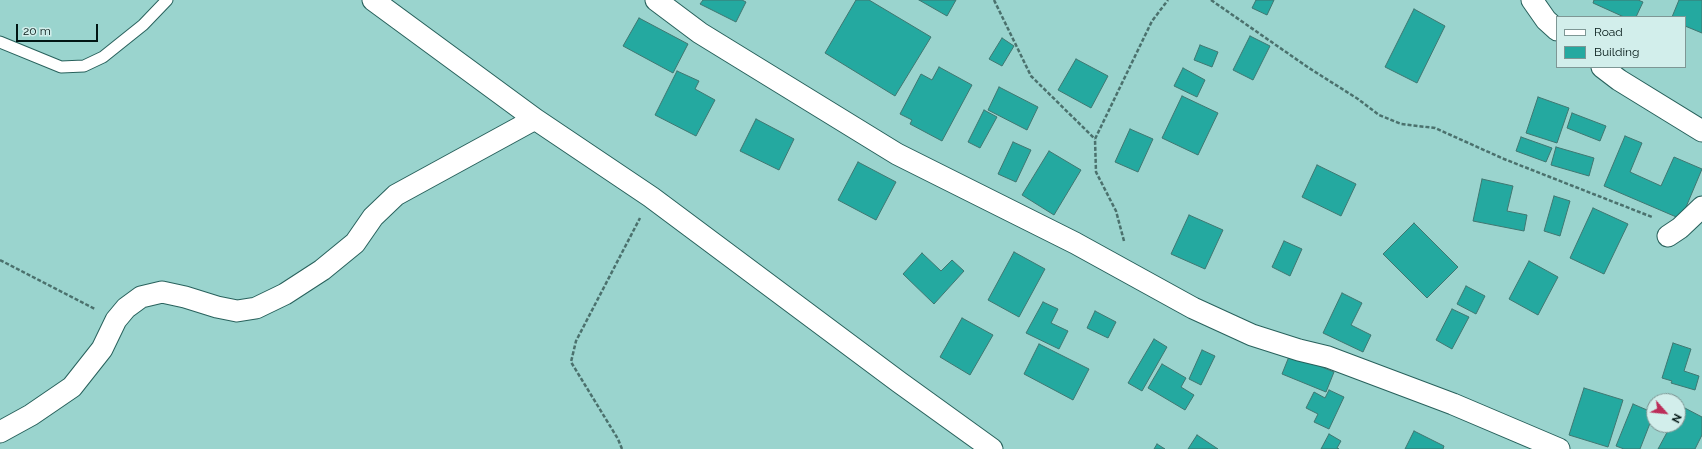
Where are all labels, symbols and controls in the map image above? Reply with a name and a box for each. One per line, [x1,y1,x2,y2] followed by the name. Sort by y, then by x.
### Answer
[18,16,100,42] scale bar
[1556,16,1686,68] legend
[23,24,51,38] text: 20 m
[1594,25,1623,39] text: Road
[1594,45,1640,59] text: Building
[1646,393,1686,433] north arrow
[1669,412,1684,425] text: N

